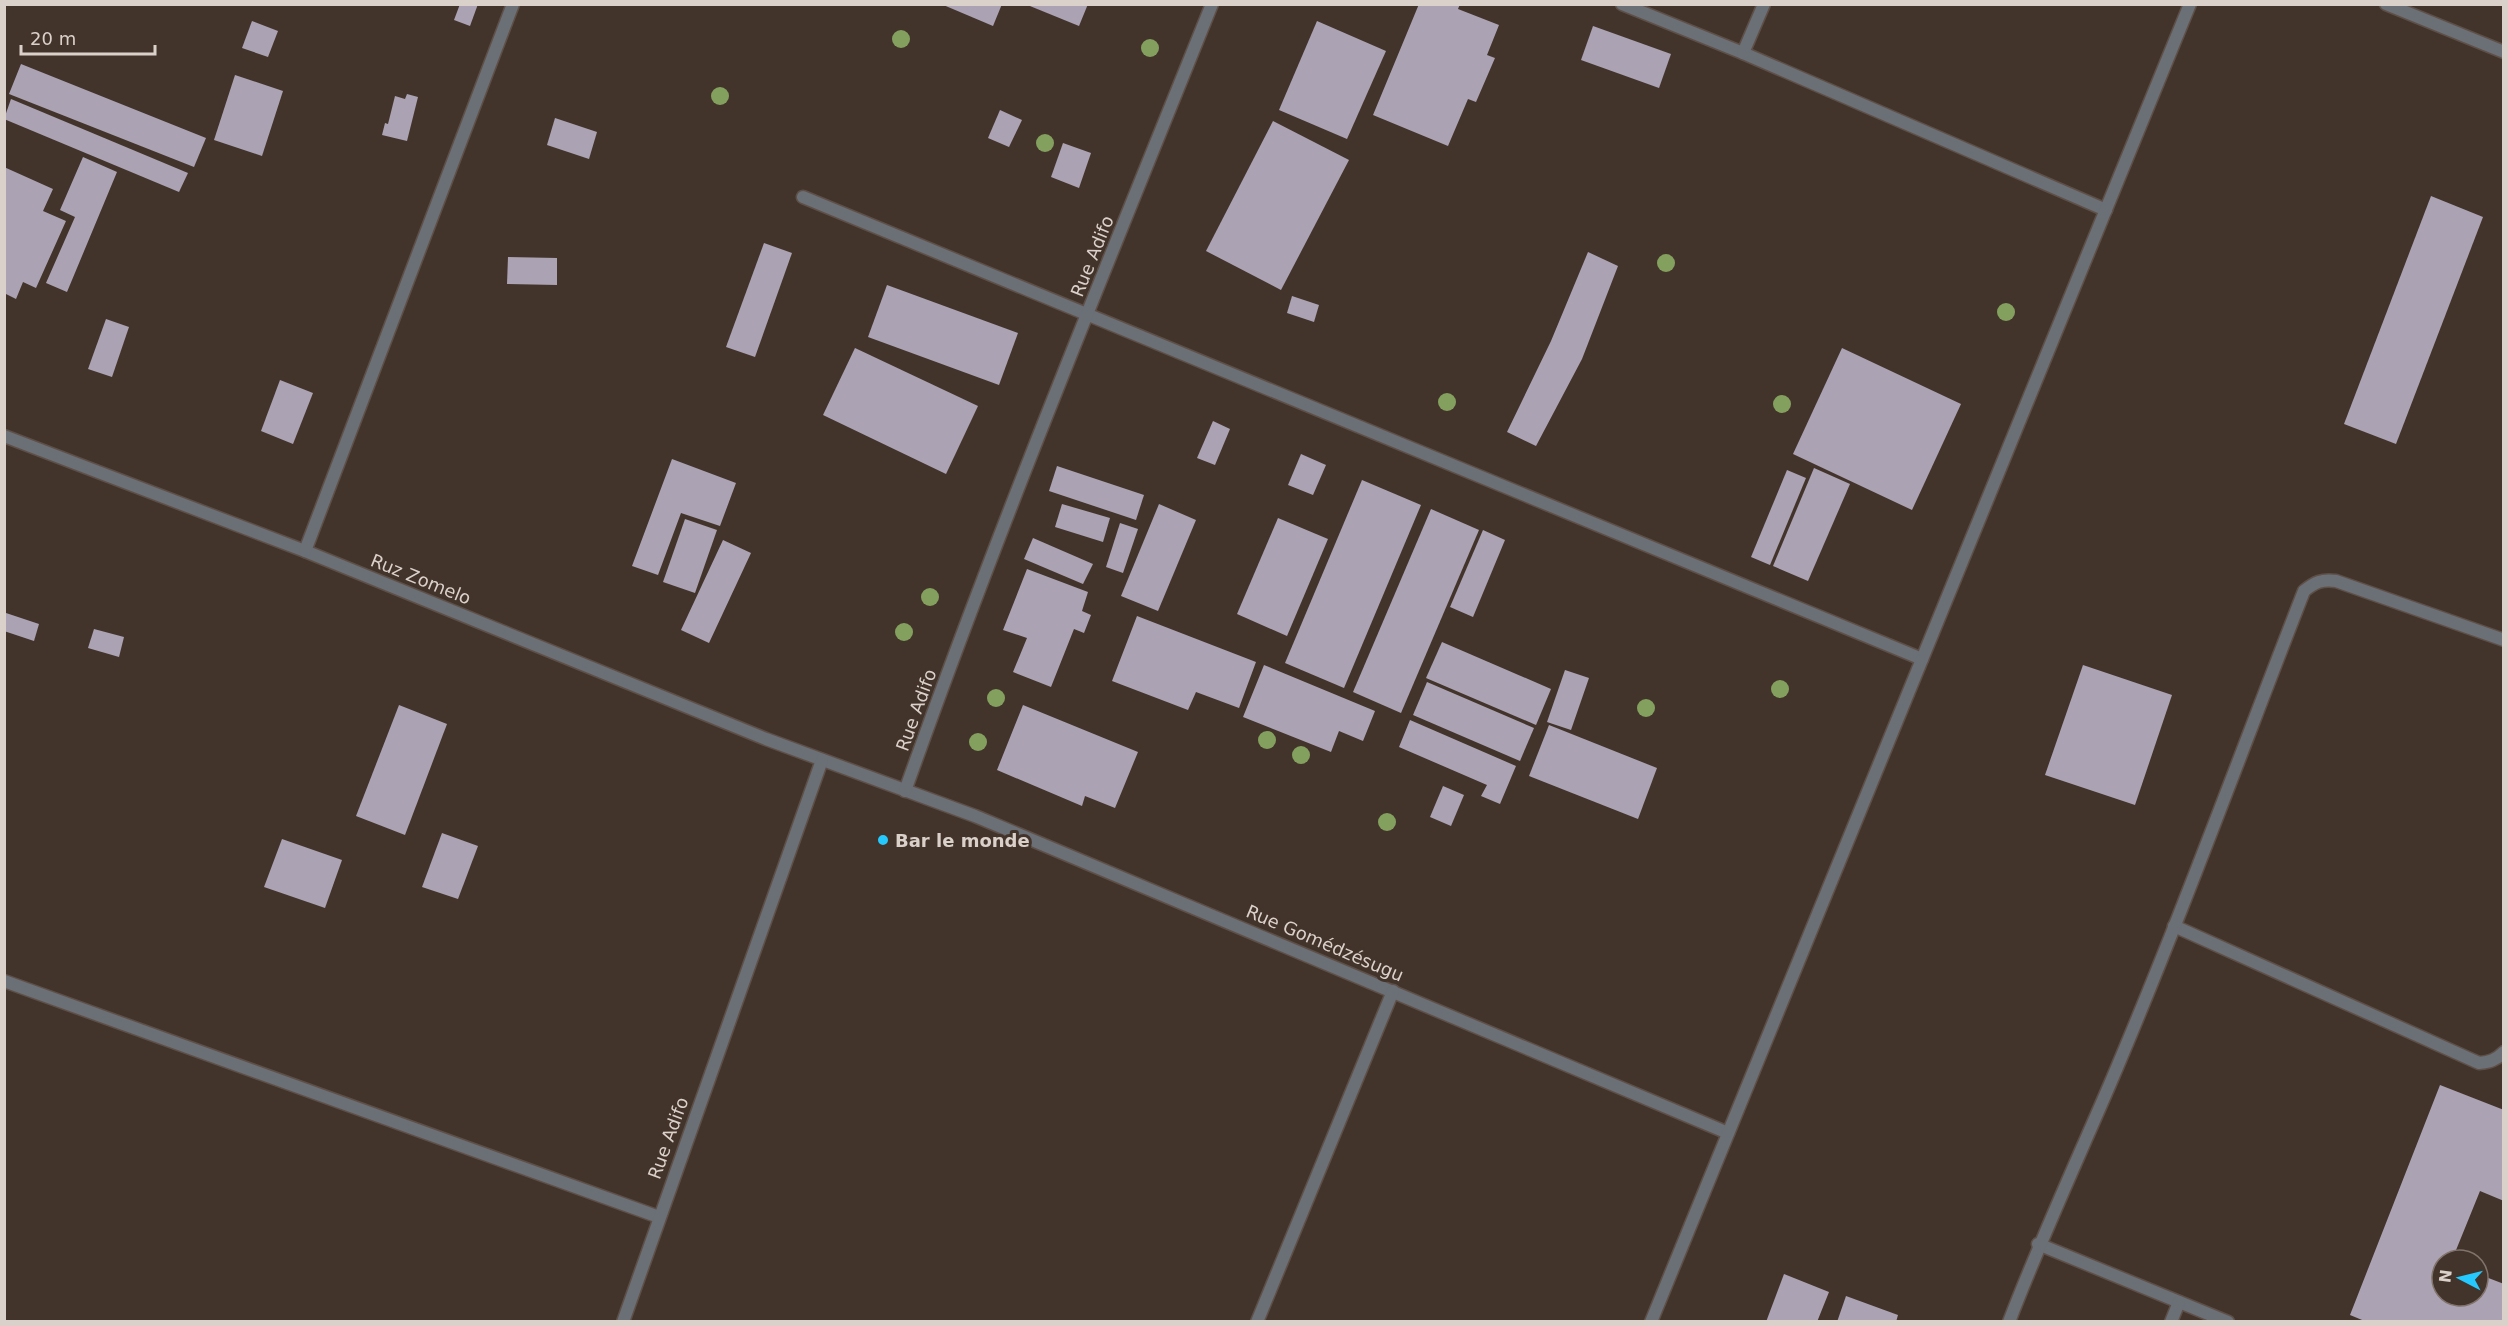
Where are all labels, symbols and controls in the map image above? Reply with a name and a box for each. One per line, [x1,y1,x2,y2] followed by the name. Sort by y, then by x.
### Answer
[21,18,154,56] scale bar
[30,28,76,49] text: 20 m
[1066,212,1118,300] street label: Rue Adifo
[368,549,474,609] street label: Ruz Zomelo
[891,666,941,754] street label: Rue Adifo
[895,830,1030,851] place label: Bar le monde
[876,833,890,847] marker: Bar le monde
[1243,900,1407,986] street label: Rue Gomédzésugu
[643,1094,693,1182] street label: Rue Adifo
[2430,1248,2490,1308] north arrow
[2435,1268,2456,1284] text: N

